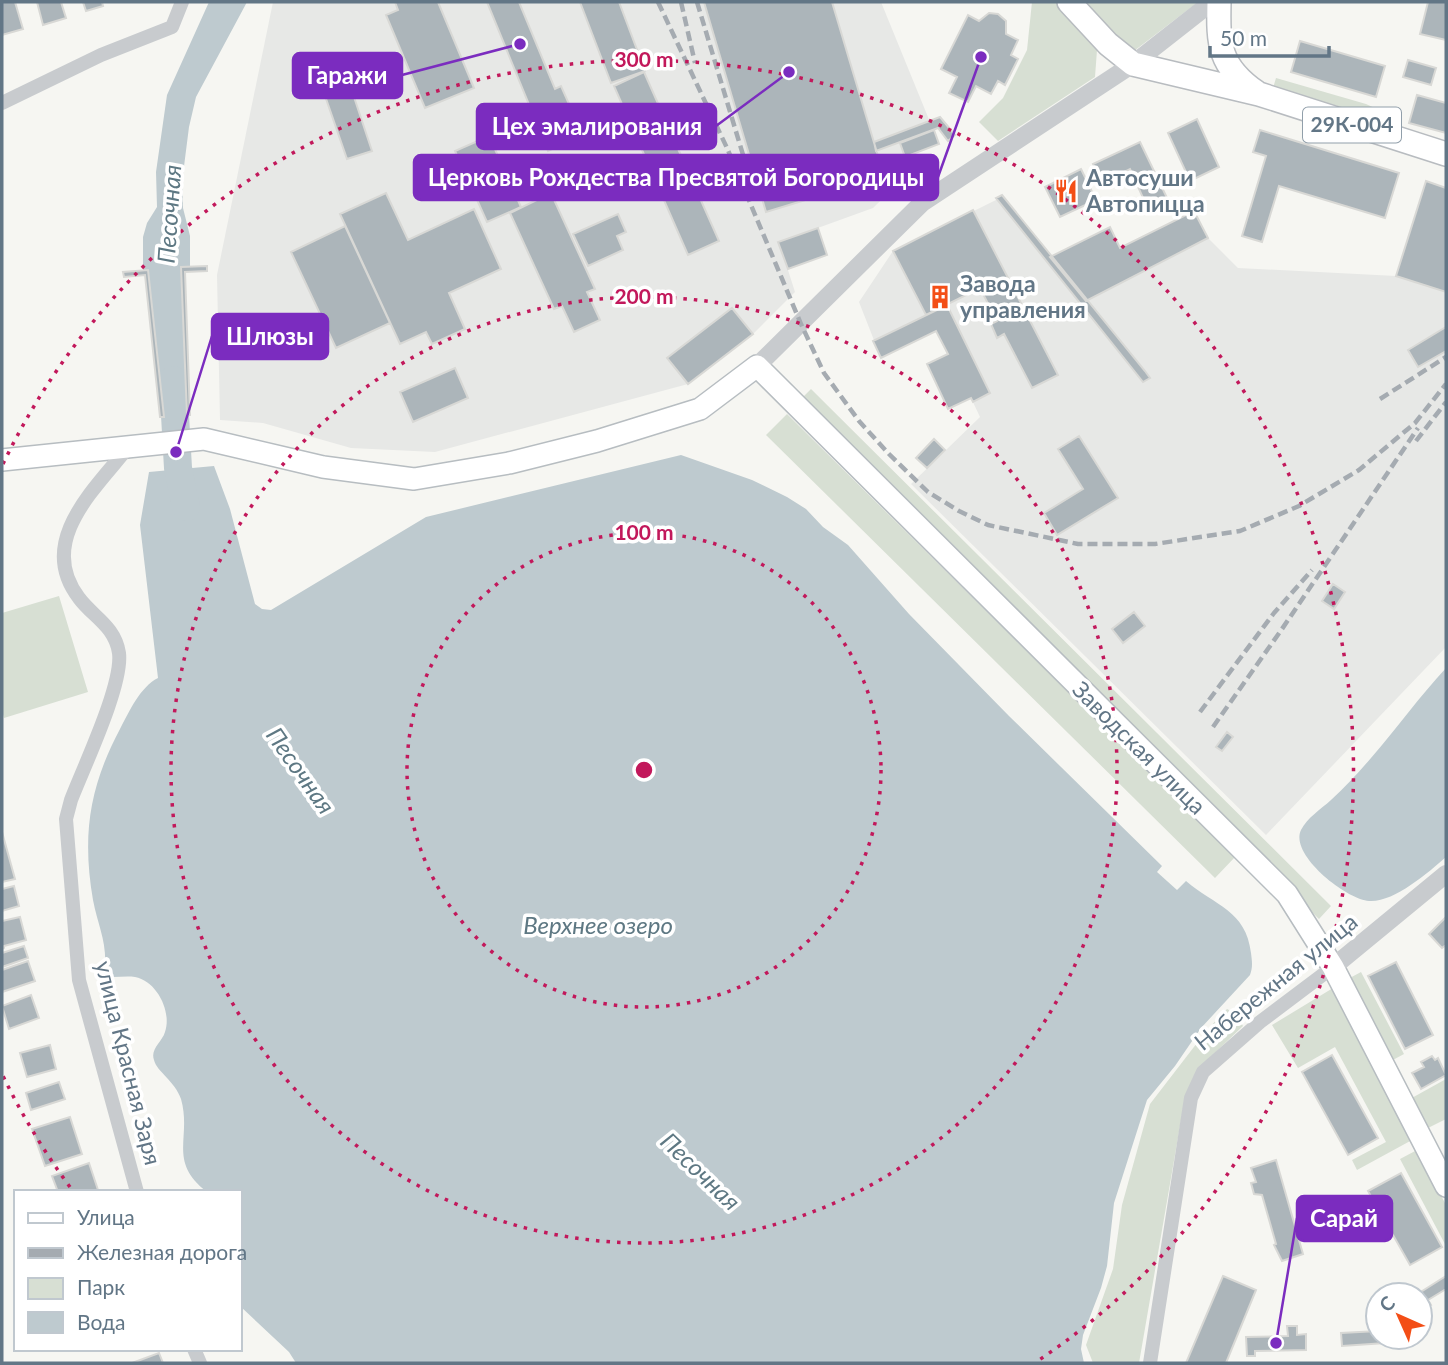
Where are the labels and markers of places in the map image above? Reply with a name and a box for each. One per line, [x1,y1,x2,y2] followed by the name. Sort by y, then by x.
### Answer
[293,53,402,98] callout: Гаражи
[477,104,716,149] callout: Цех эмалирования
[414,155,938,200] callout: Церковь Рождества Пресвятой Богородицы
[1085,163,1205,217] place label: Автосуши Автопицца
[1052,177,1080,205] restaurant icon: Автосуши Автопицца
[960,269,1086,323] place label: Завода управления
[926,283,954,311] building icon: Завода управления
[212,314,328,359] callout: Шлюзы
[632,758,656,782] centre of rings
[1297,1196,1392,1241] callout: Сарай

